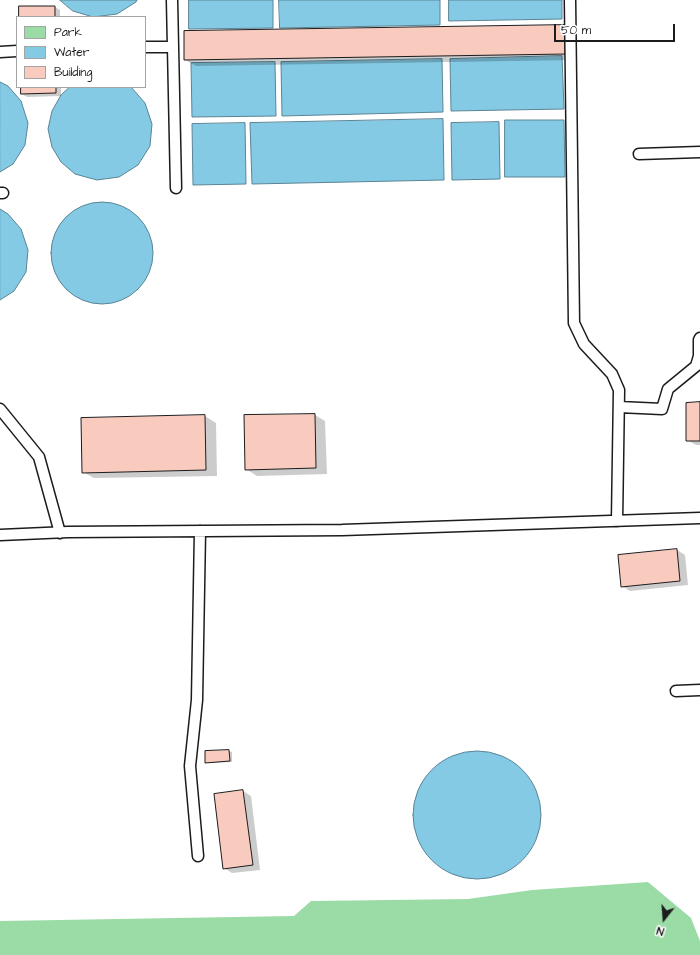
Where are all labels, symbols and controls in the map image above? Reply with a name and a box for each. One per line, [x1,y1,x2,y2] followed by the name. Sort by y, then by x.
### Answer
[16,16,146,88] legend
[556,16,677,42] scale bar
[561,22,591,39] text: 50 m
[54,24,82,41] text: Park
[54,44,89,61] text: Water
[54,64,92,81] text: Building
[644,899,684,939] north arrow
[655,923,666,939] text: N

